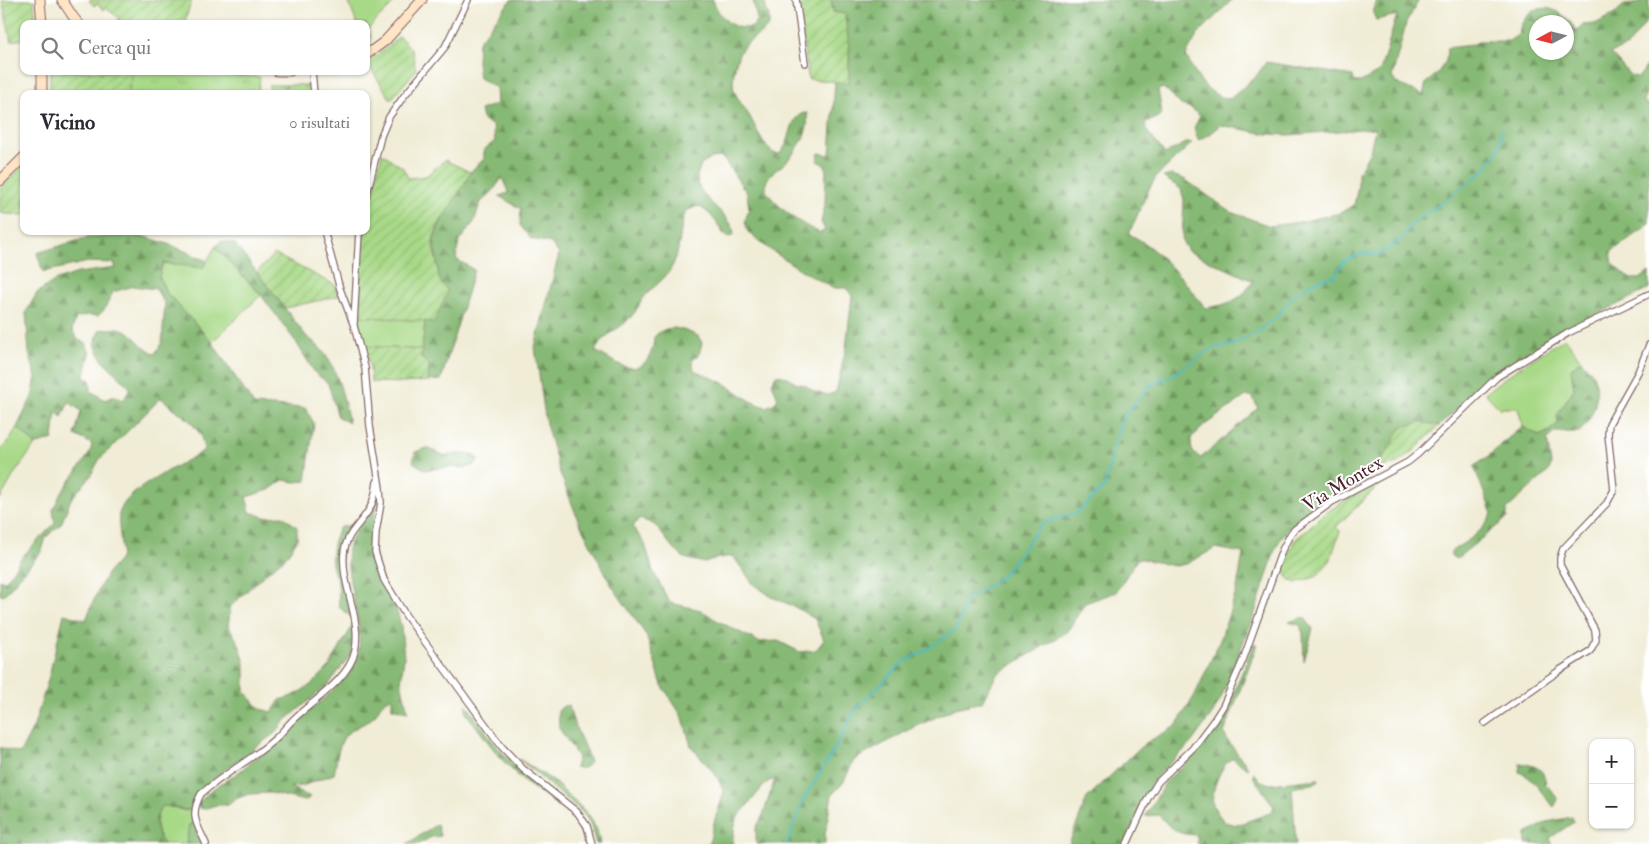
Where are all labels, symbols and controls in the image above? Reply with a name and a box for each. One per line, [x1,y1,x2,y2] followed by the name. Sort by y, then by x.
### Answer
[1529,15,1574,60] north arrow
[20,20,370,75] search box
[38,34,66,62] icon: search
[78,36,151,60] text: Cerca qui
[40,109,95,136] text: Vicino
[289,113,350,133] text: 0 risultati
[1298,450,1388,517] street label: Via Montex
[1589,739,1634,829] map controls
[1589,739,1634,784] button: +
[1589,784,1634,829] button: −

